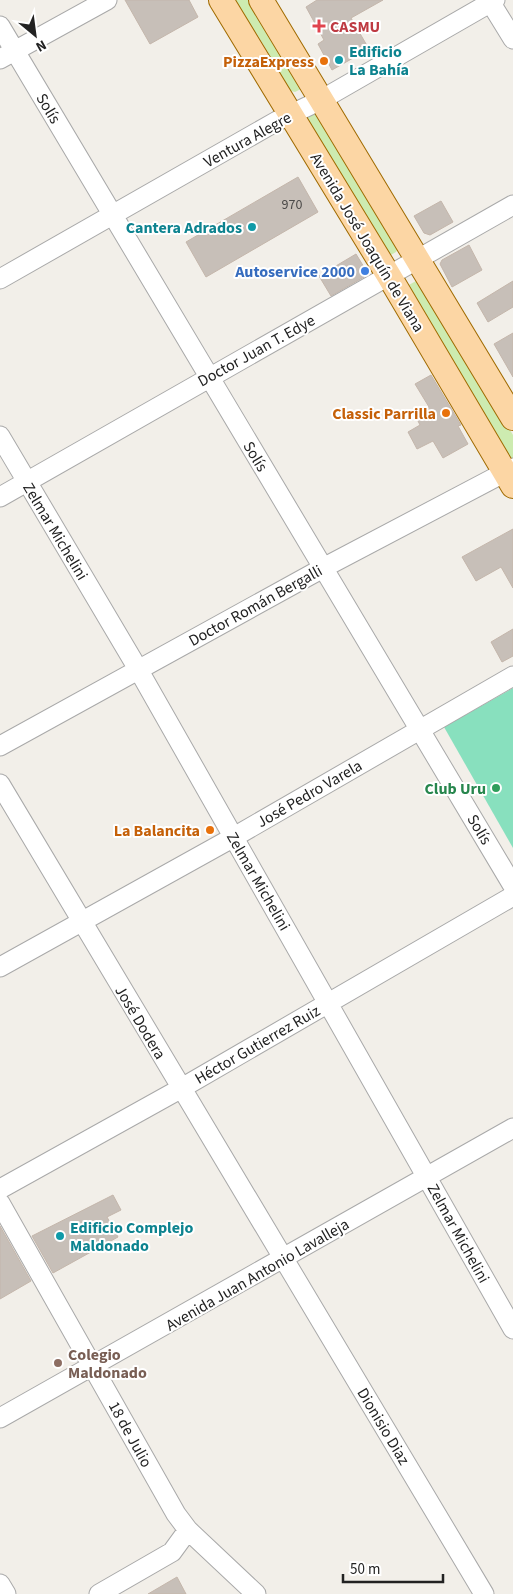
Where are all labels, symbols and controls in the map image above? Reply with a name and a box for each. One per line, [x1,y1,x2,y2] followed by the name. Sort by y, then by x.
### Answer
[10,10,60,60] north arrow
[330,16,380,38] place label: CASMU
[312,19,326,33] marker: CASMU
[32,34,50,56] text: N
[349,41,409,81] place label: Edificio La Bahía
[223,51,314,73] place label: PizzaExpress
[333,54,345,66] marker: Edificio La Bahía
[318,55,330,67] marker: PizzaExpress
[30,89,66,128] street label: Solís
[200,107,295,173] street label: Ventura Alegre
[305,149,430,336] street label: Avenida José Joaquín de Viana
[282,195,302,215] house number: 970
[126,217,242,239] place label: Cantera Adrados
[246,221,258,233] marker: Cantera Adrados
[234,261,355,283] place label: Autoservice 2000
[359,265,371,277] marker: Autoservice 2000
[194,309,319,392] street label: Doctor Juan T. Edye
[332,403,436,425] place label: Classic Parrilla
[440,407,452,419] marker: Classic Parrilla
[237,437,273,476] street label: Solís
[17,478,93,585] street label: Zelmar Michelini
[185,560,326,652] street label: Doctor Román Bergalli
[253,755,366,833] street label: José Pedro Varela
[425,778,486,800] place label: Club Uru
[490,782,502,794] marker: Club Uru
[461,810,497,849] street label: Solís
[114,820,200,842] place label: La Balancita
[204,824,216,836] marker: La Balancita
[221,828,295,935] street label: Zelmar Michelini
[109,981,171,1064] street label: José Dodera
[191,1000,324,1090] street label: Héctor Gutierrez Ruiz
[422,1180,495,1287] street label: Zelmar Michelini
[162,1213,353,1336] street label: Avenida Juan Antonio Lavalleja
[70,1217,193,1257] place label: Edificio Complejo Maldonado
[54,1230,66,1242] marker: Edificio Complejo Maldonado
[68,1344,147,1384] place label: Colegio Maldonado
[52,1357,64,1369] marker: Colegio Maldonado
[351,1384,415,1469] street label: Dionisio Diaz
[103,1398,157,1471] street label: 18 de Julio
[343,1552,443,1584] scale bar
[350,1559,380,1580] text: 50 m

